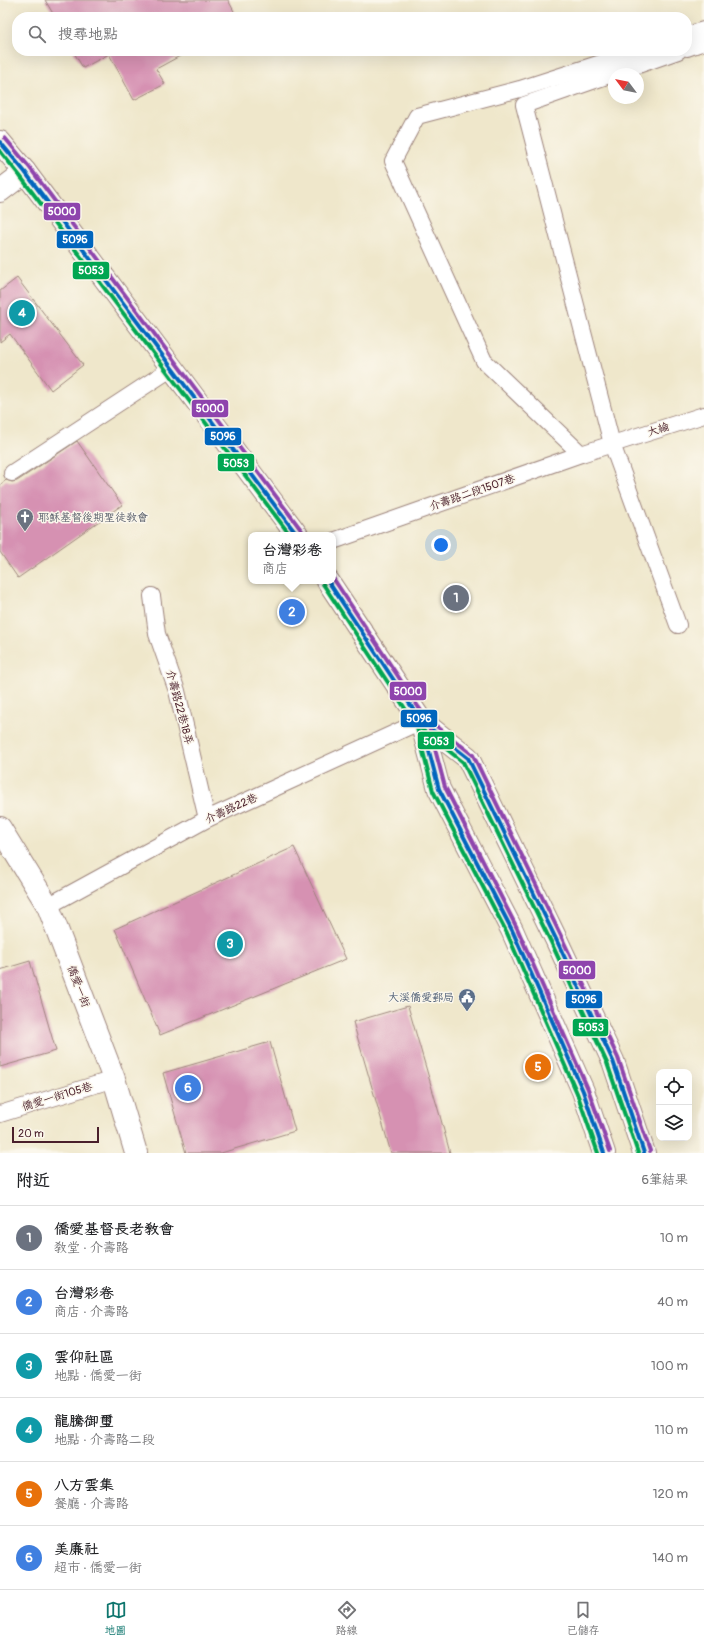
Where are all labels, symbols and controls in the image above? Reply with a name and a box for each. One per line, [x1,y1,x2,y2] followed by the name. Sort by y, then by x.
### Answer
[12,12,692,56] search box
[26,23,48,45] icon: search
[58,25,118,44] text: 搜尋地點
[608,68,644,104] north arrow
[43,202,81,221] line badge: 5000
[48,205,77,218] text: 5000
[56,230,94,249] line badge: 5096
[62,233,88,246] text: 5096
[72,261,110,280] line badge: 5053
[78,264,104,277] text: 5053
[9,298,35,328] pin: 4
[191,399,229,418] line badge: 5000
[196,402,225,415] text: 5000
[646,420,672,439] street label: 大綸
[204,427,242,446] line badge: 5096
[210,430,236,443] text: 5096
[217,453,255,472] line badge: 5053
[223,457,249,470] text: 5053
[428,472,517,513] street label: 介壽路二段1507巷
[15,507,35,532] church icon: 耶穌基督後期聖徒教會
[38,511,148,524] place label: 耶穌基督後期聖徒教會
[248,532,336,584] popup
[431,535,451,555] your location
[262,541,322,560] text: 台灣彩卷
[262,561,288,577] text: 商店
[443,583,469,613] pin: 1
[279,597,305,627] pin: 2
[163,668,196,746] street label: 介壽路22巷18弄
[389,681,427,701] line badge: 5000
[394,685,423,698] text: 5000
[400,709,438,728] line badge: 5096
[406,712,432,725] text: 5096
[417,731,455,750] line badge: 5053
[423,735,449,748] text: 5053
[203,791,259,826] street label: 介壽路22巷
[217,929,243,959] pin: 3
[558,960,596,980] line badge: 5000
[65,963,93,1010] street label: 僑愛一街
[563,964,592,977] text: 5000
[457,987,477,1012] public building icon: 大溪僑愛郵局
[565,990,603,1009] line badge: 5096
[388,991,454,1004] place label: 大溪僑愛郵局
[571,993,597,1006] text: 5096
[572,1018,609,1037] line badge: 5053
[578,1021,604,1034] text: 5053
[525,1052,551,1082] pin: 5
[656,1069,692,1141] map controls
[656,1069,692,1105] button: locate
[175,1073,201,1103] pin: 6
[20,1080,94,1113] street label: 僑愛一街105巷
[656,1105,692,1141] button: layers
[12,1125,99,1144] scale bar
[18,1127,44,1140] text: 20 m
[16,1170,50,1191] text: 附近
[641,1172,688,1188] text: 6筆結果
[54,1220,174,1239] text: 僑愛基督長老教會
[26,1230,32,1246] text: 1
[660,1230,688,1246] text: 10 m
[54,1240,129,1256] text: 教堂 · 介壽路
[54,1284,114,1303] text: 台灣彩卷
[25,1294,33,1310] text: 2
[657,1294,688,1310] text: 40 m
[54,1304,129,1320] text: 商店 · 介壽路
[54,1348,114,1367] text: 雲仰社區
[25,1358,33,1374] text: 3
[651,1358,688,1374] text: 100 m
[54,1368,142,1384] text: 地點 · 僑愛一街
[54,1412,114,1431] text: 龍騰御璽
[25,1422,33,1438] text: 4
[655,1422,688,1438] text: 110 m
[54,1432,155,1448] text: 地點 · 介壽路二段
[54,1476,114,1495] text: 八方雲集
[25,1486,33,1502] text: 5
[652,1486,688,1502] text: 120 m
[54,1496,129,1512] text: 餐廳 · 介壽路
[54,1540,99,1559] text: 美廉社
[25,1550,33,1566] text: 6
[652,1550,688,1566] text: 140 m
[54,1560,142,1576] text: 超市 · 僑愛一街
[105,1599,127,1637] tab: 地圖
[336,1599,358,1637] tab: 路線
[567,1599,600,1637] tab: 已儲存

